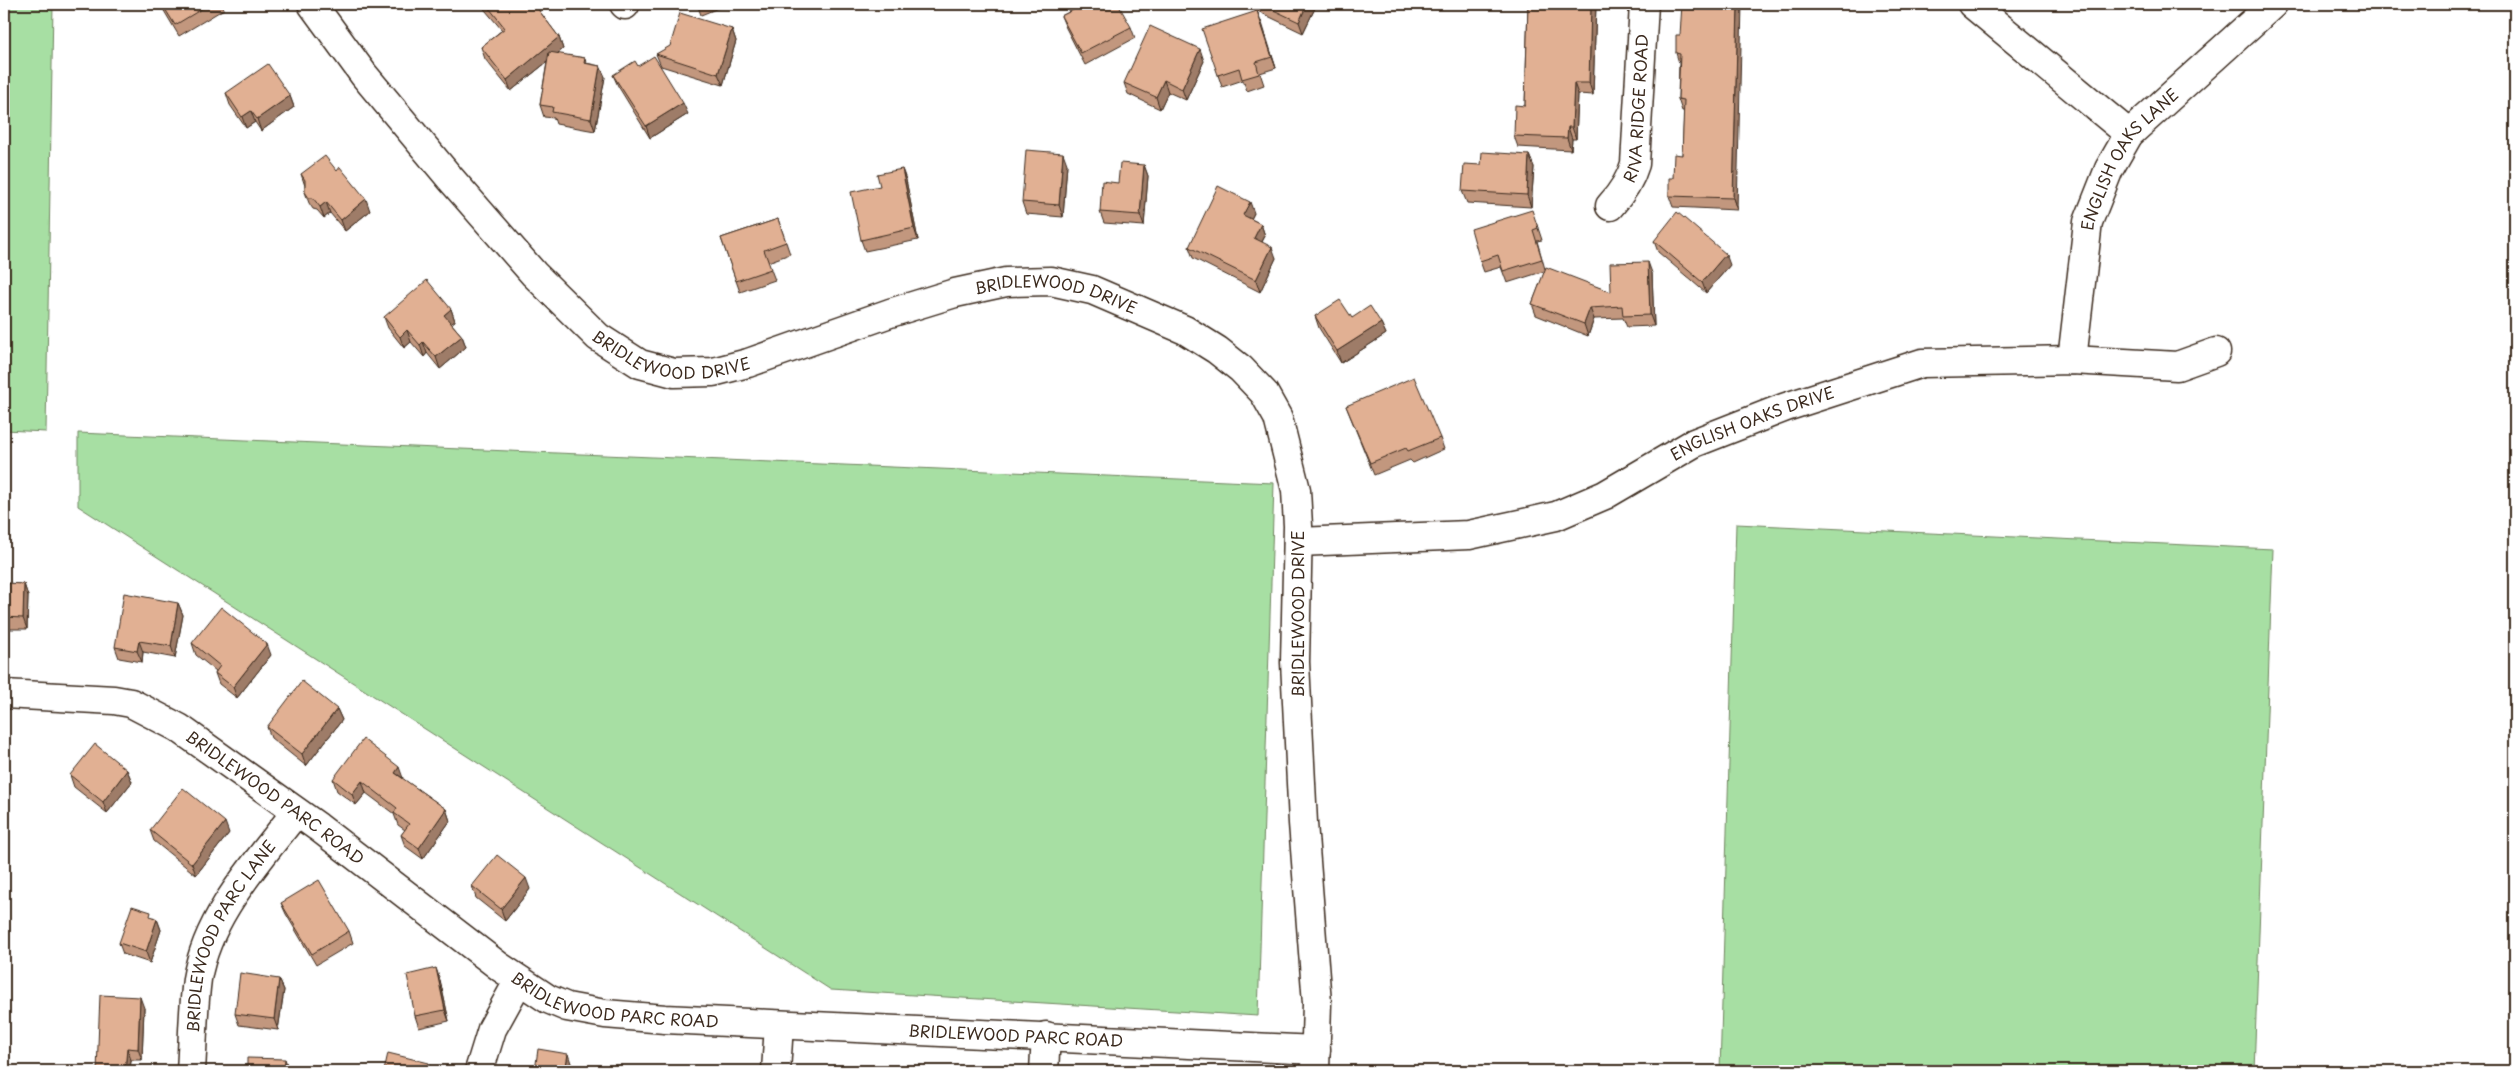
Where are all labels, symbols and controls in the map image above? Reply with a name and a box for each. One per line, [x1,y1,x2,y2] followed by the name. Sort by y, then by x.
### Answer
[1616,33,1653,186] street label: RIVA RIDGE ROAD
[2074,82,2183,231] street label: ENGLISH OAKS LANE
[972,268,1141,319] street label: BRIDLEWOOD DRIVE
[588,323,752,384] street label: BRIDLEWOOD DRIVE
[1665,379,1837,466] street label: ENGLISH OAKS DRIVE
[1285,531,1309,697] street label: BRIDLEWOOD DRIVE
[181,724,370,870] street label: BRIDLEWOOD PARC ROAD
[180,834,281,1033] street label: BRIDLEWOOD PARC LANE
[507,965,719,1033] street label: BRIDLEWOOD PARC ROAD
[908,1018,1124,1052] street label: BRIDLEWOOD PARC ROAD

